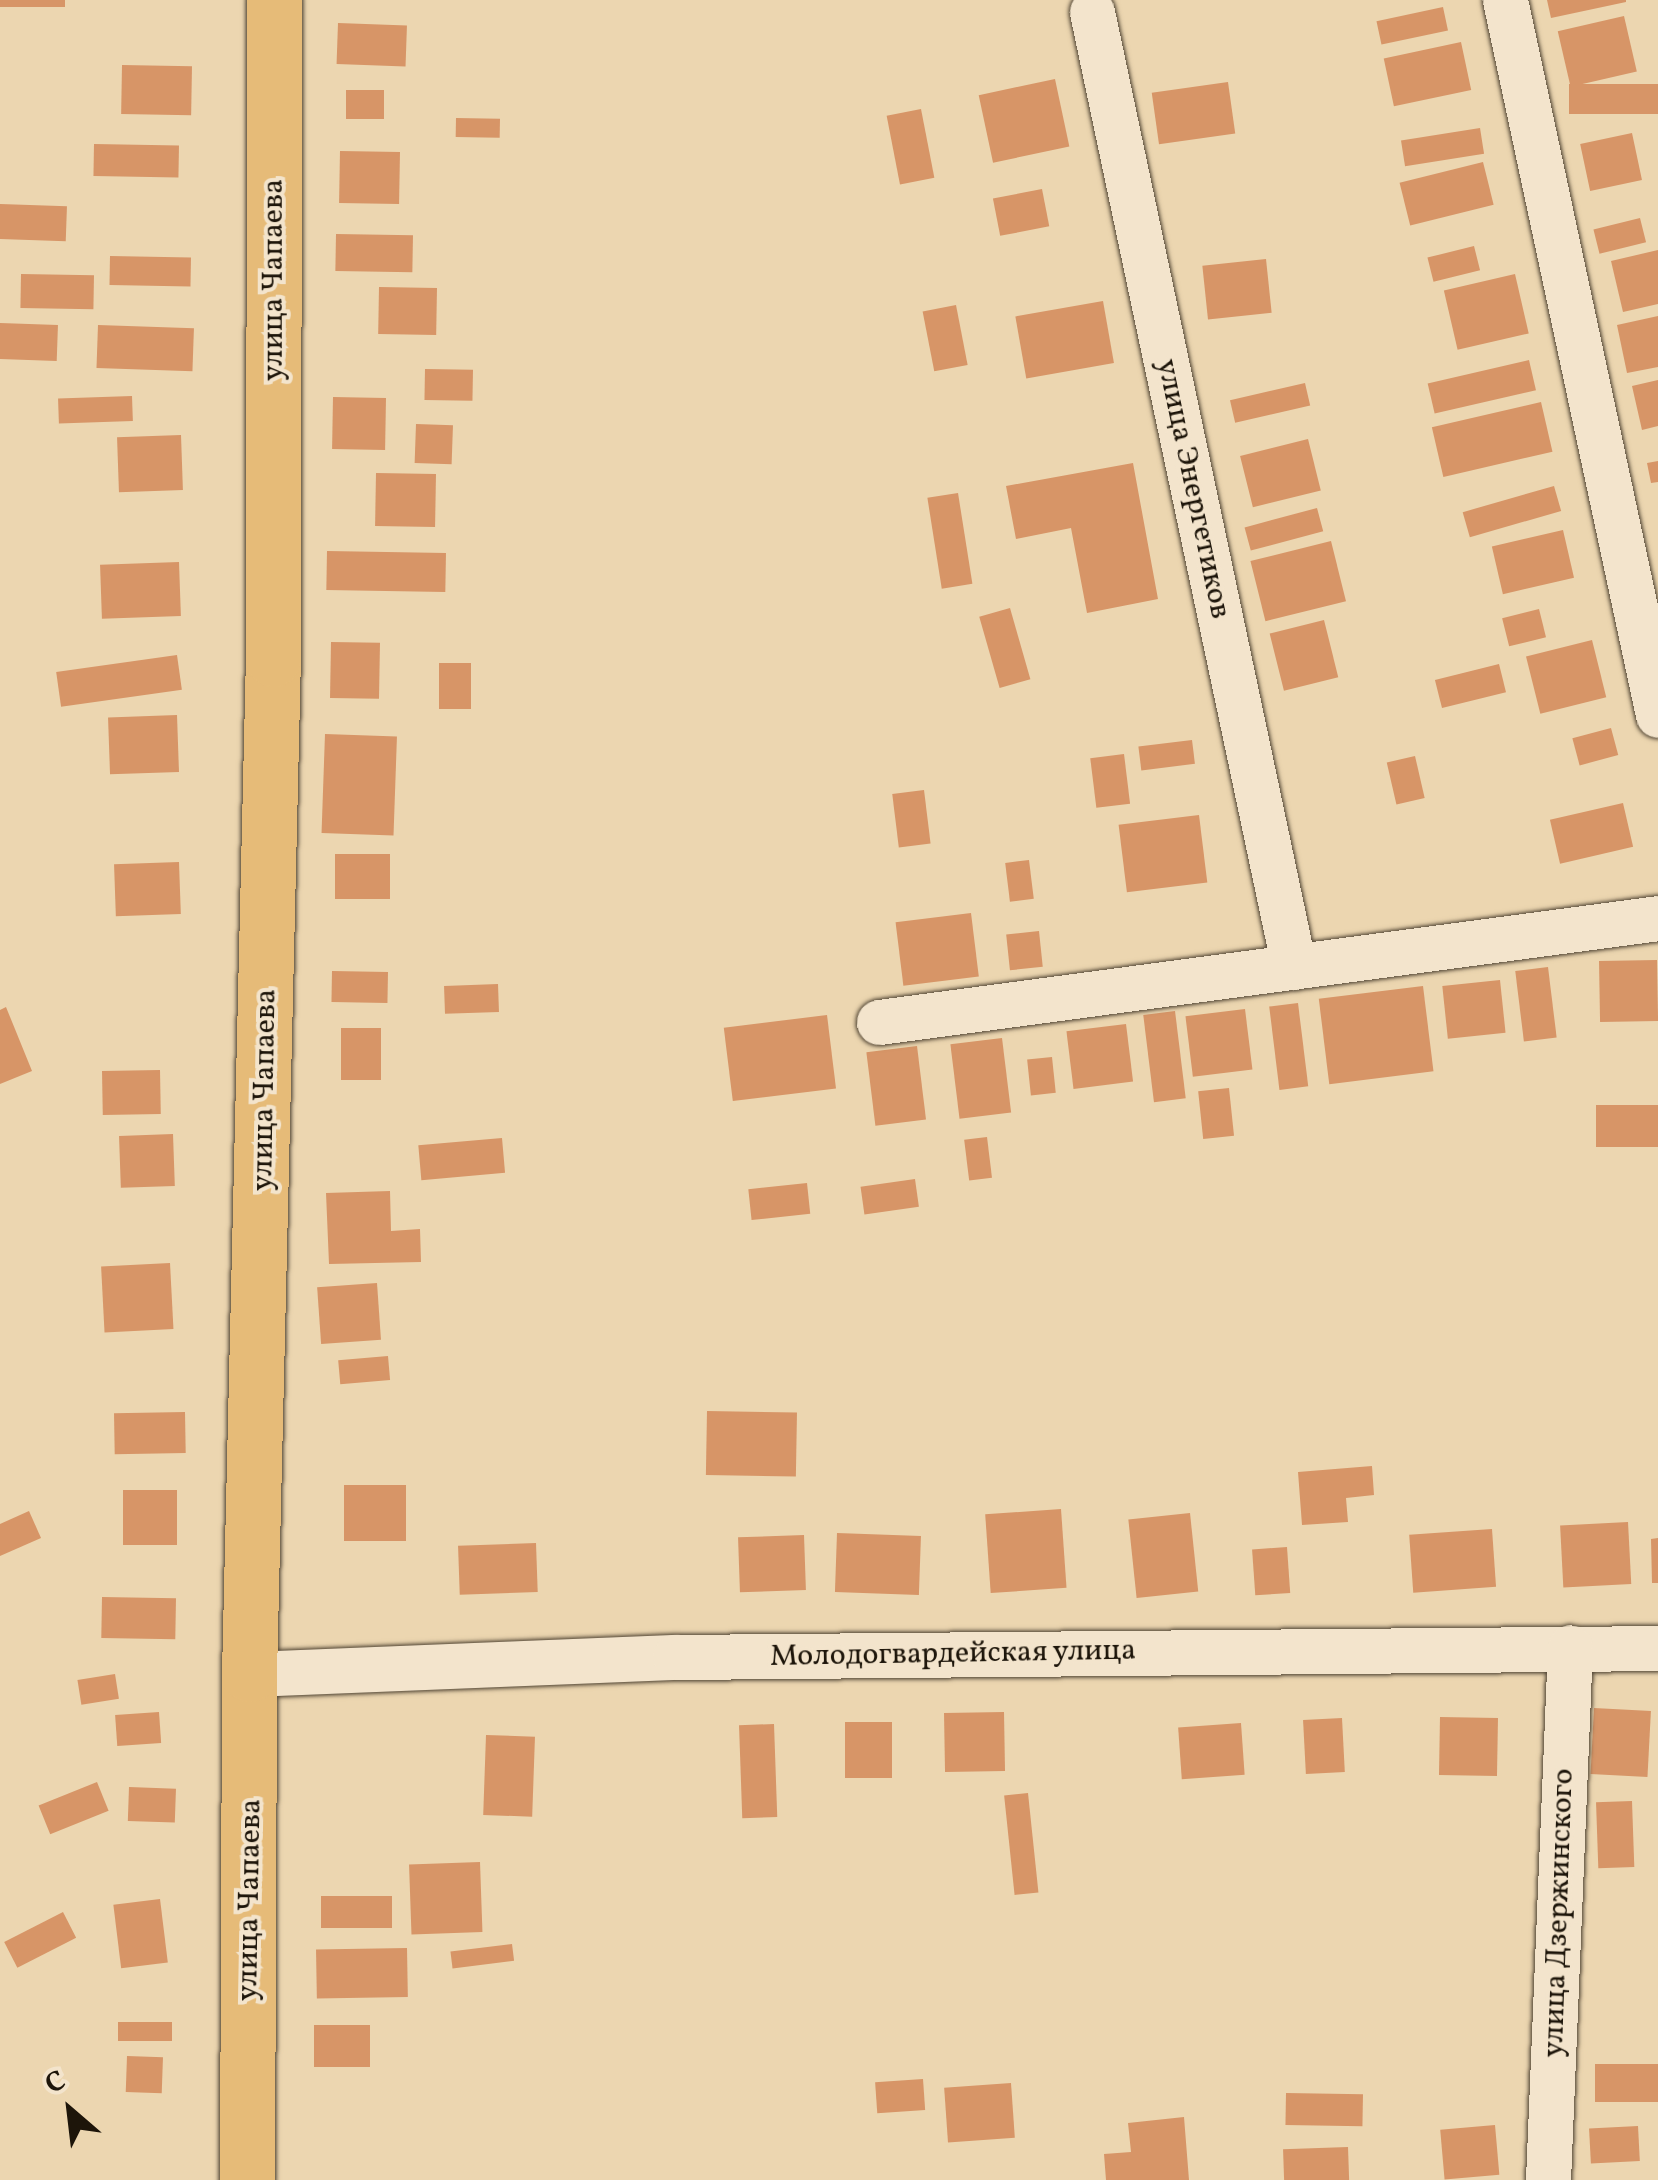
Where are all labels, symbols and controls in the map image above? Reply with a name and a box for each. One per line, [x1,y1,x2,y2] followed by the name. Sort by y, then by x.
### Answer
[256,179,292,381] street label: улица Чапаева
[1148,356,1238,622] street label: улица Энергетиков
[245,989,285,1191] street label: улица Чапаева
[769,1633,1137,1675] street label: Молодогвардейская улица
[1536,1768,1582,2058] street label: улица Дзержинского
[230,1799,270,2001] street label: улица Чапаева
[20,2060,120,2160] north arrow
[39,2062,73,2105] text: С

